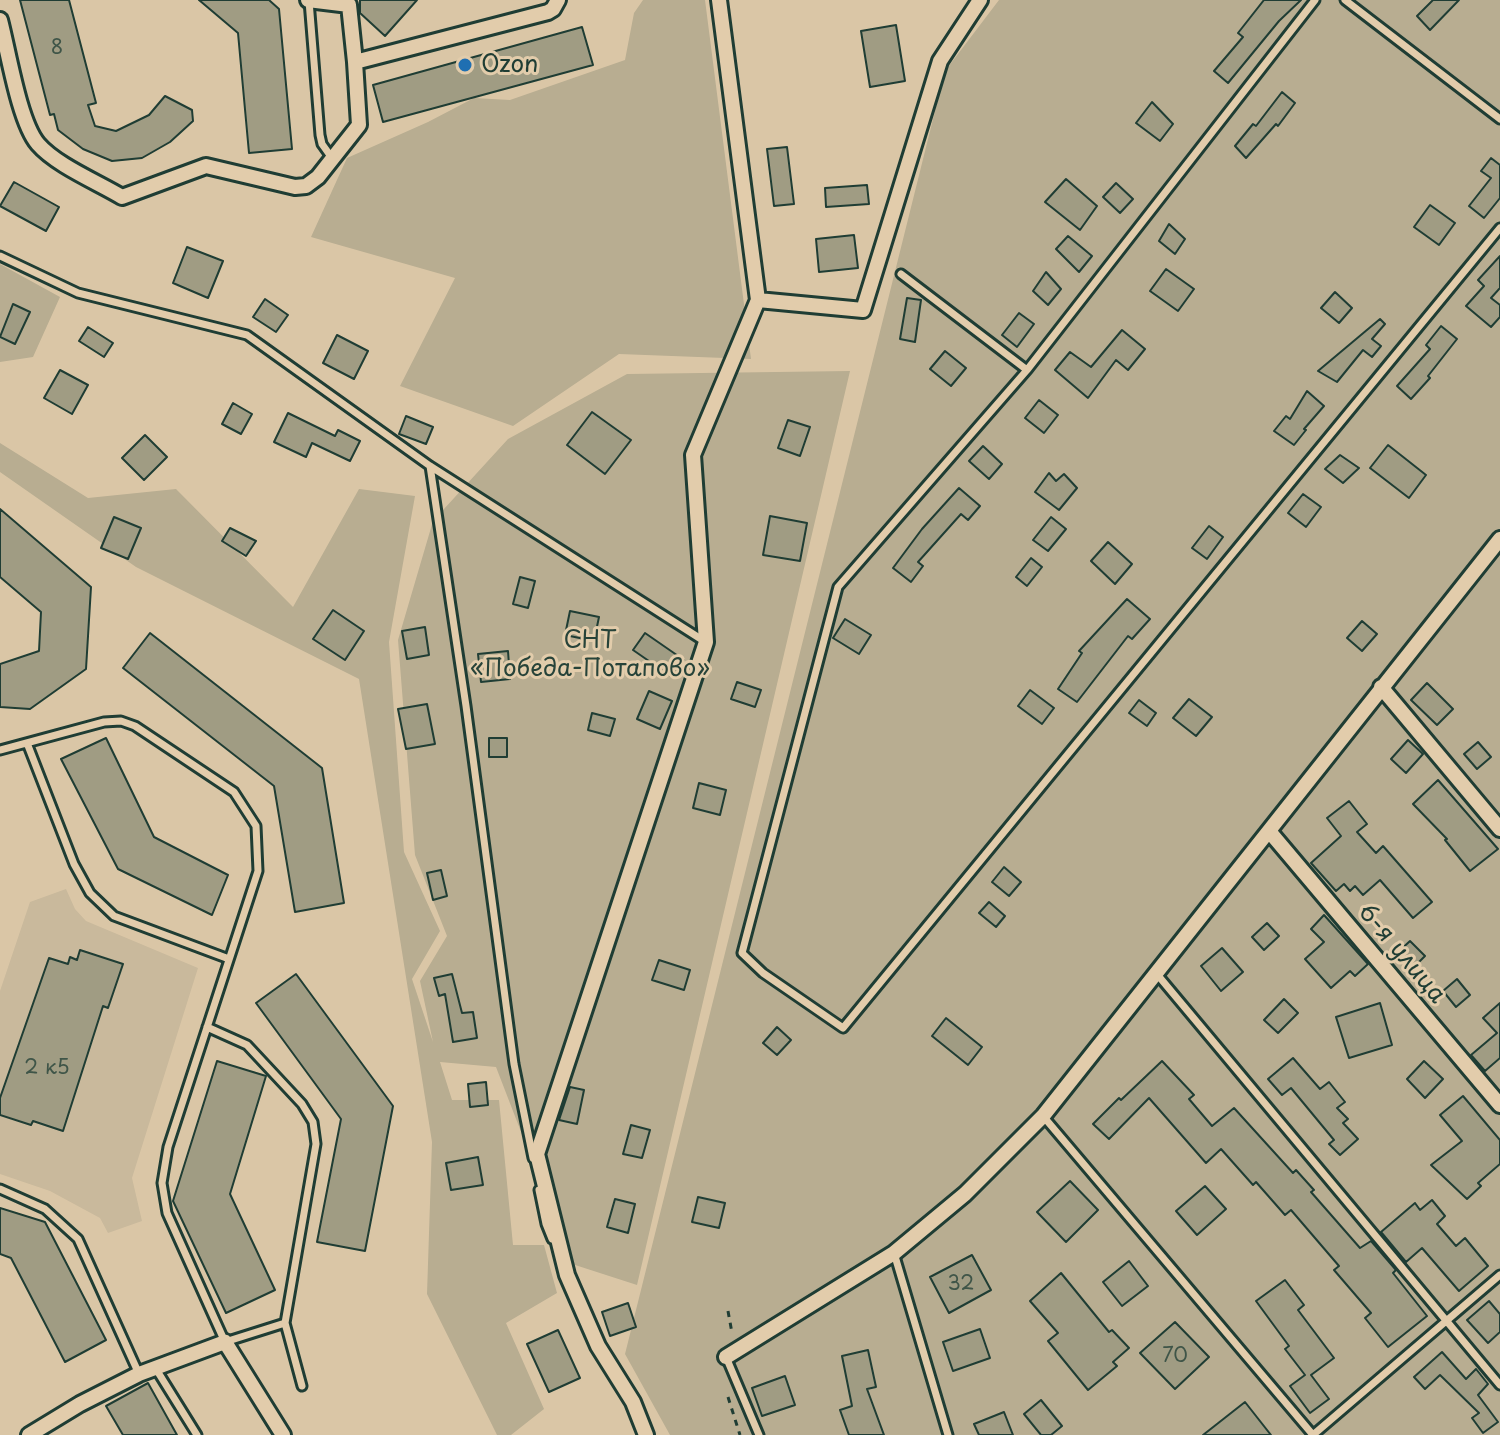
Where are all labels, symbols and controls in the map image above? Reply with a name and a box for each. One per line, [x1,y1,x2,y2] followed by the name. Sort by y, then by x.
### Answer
[51,36,63,60] house number: 8
[481,51,538,79] place label: Ozon
[456,56,474,74] marker: Ozon
[470,627,710,683] park label: СНТ «Победа-Потапово»
[1351,898,1451,1010] street label: 6-я улица
[24,1056,70,1080] house number: 2 к5
[948,1272,974,1296] house number: 32
[1162,1344,1188,1368] house number: 70

